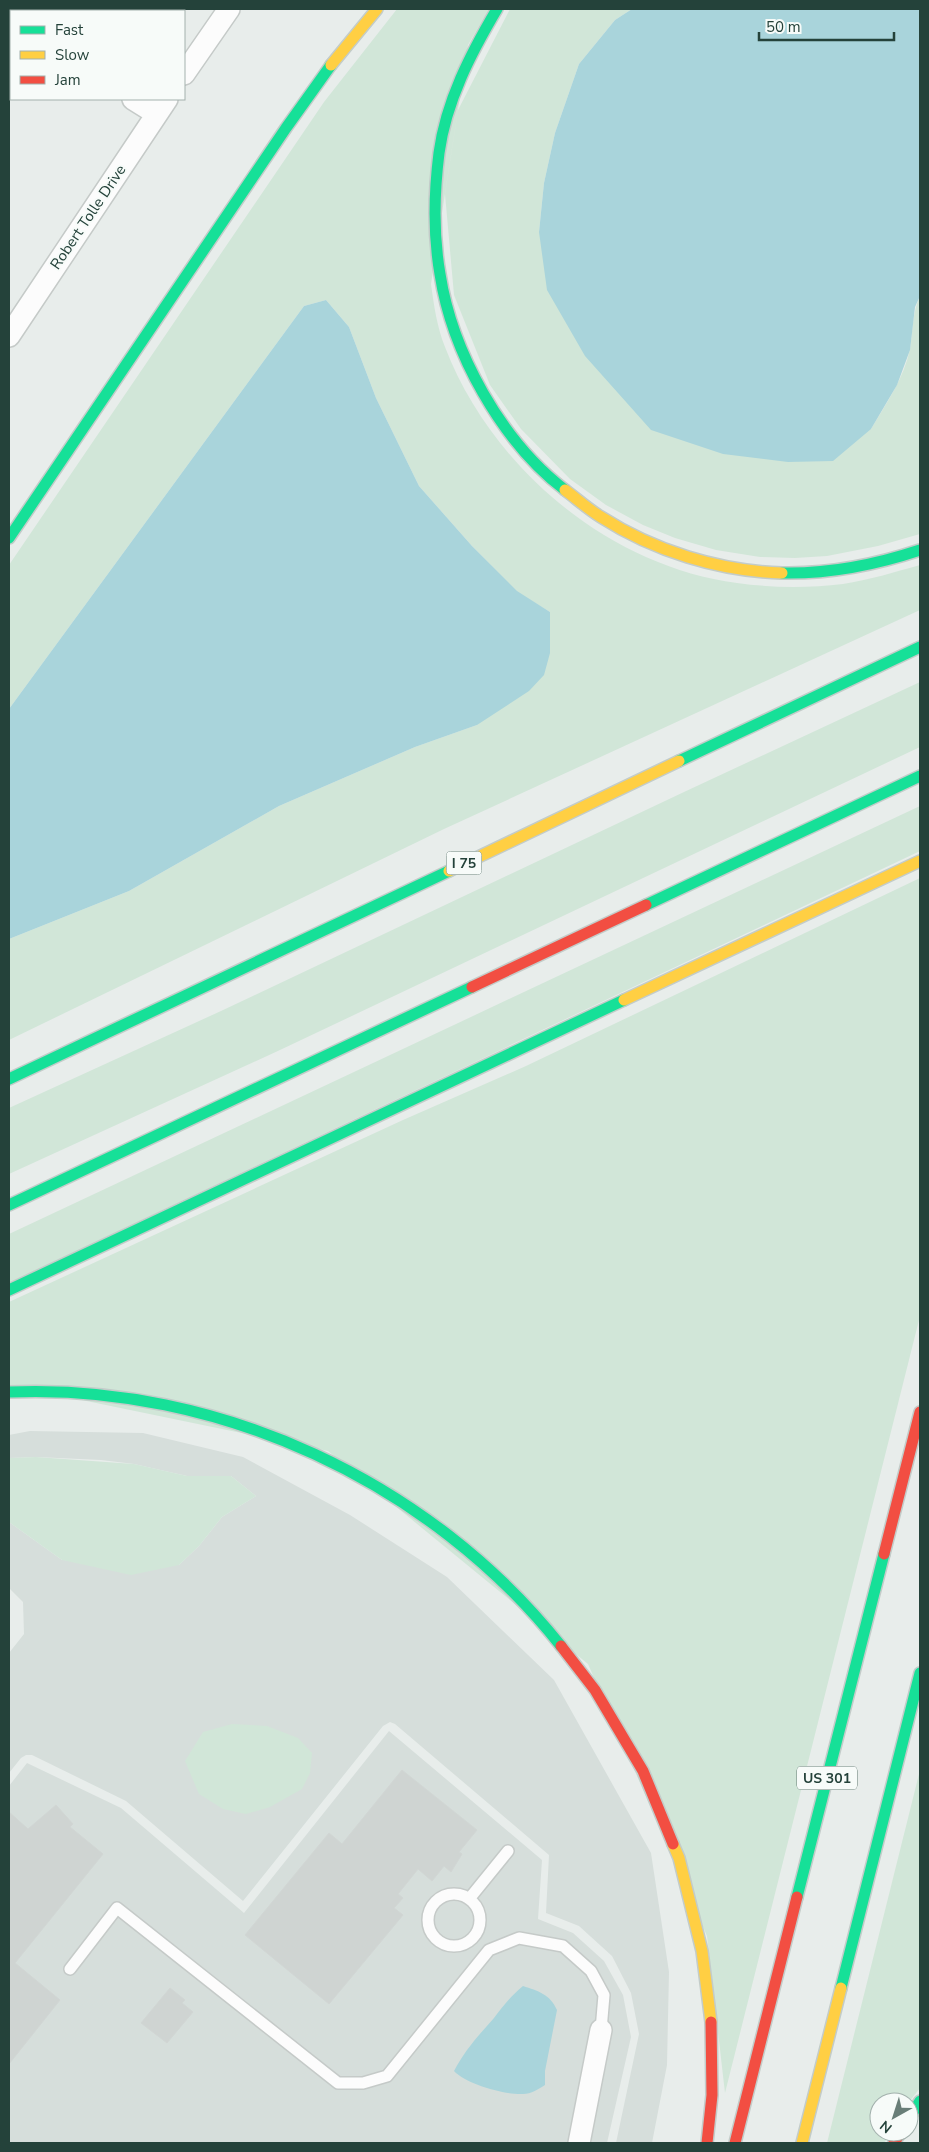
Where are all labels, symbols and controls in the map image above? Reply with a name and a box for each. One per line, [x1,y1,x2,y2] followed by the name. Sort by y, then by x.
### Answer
[10,10,185,100] legend
[759,10,894,42] scale bar
[766,17,801,37] text: 50 m
[55,20,84,40] text: Fast
[55,45,90,65] text: Slow
[54,70,81,90] text: Jam
[46,161,130,273] street label: Robert Tolle Drive
[446,851,482,874] road number: I 75
[797,1766,857,1790] road number: US 301
[869,2092,919,2142] north arrow
[876,2116,896,2137] text: N

